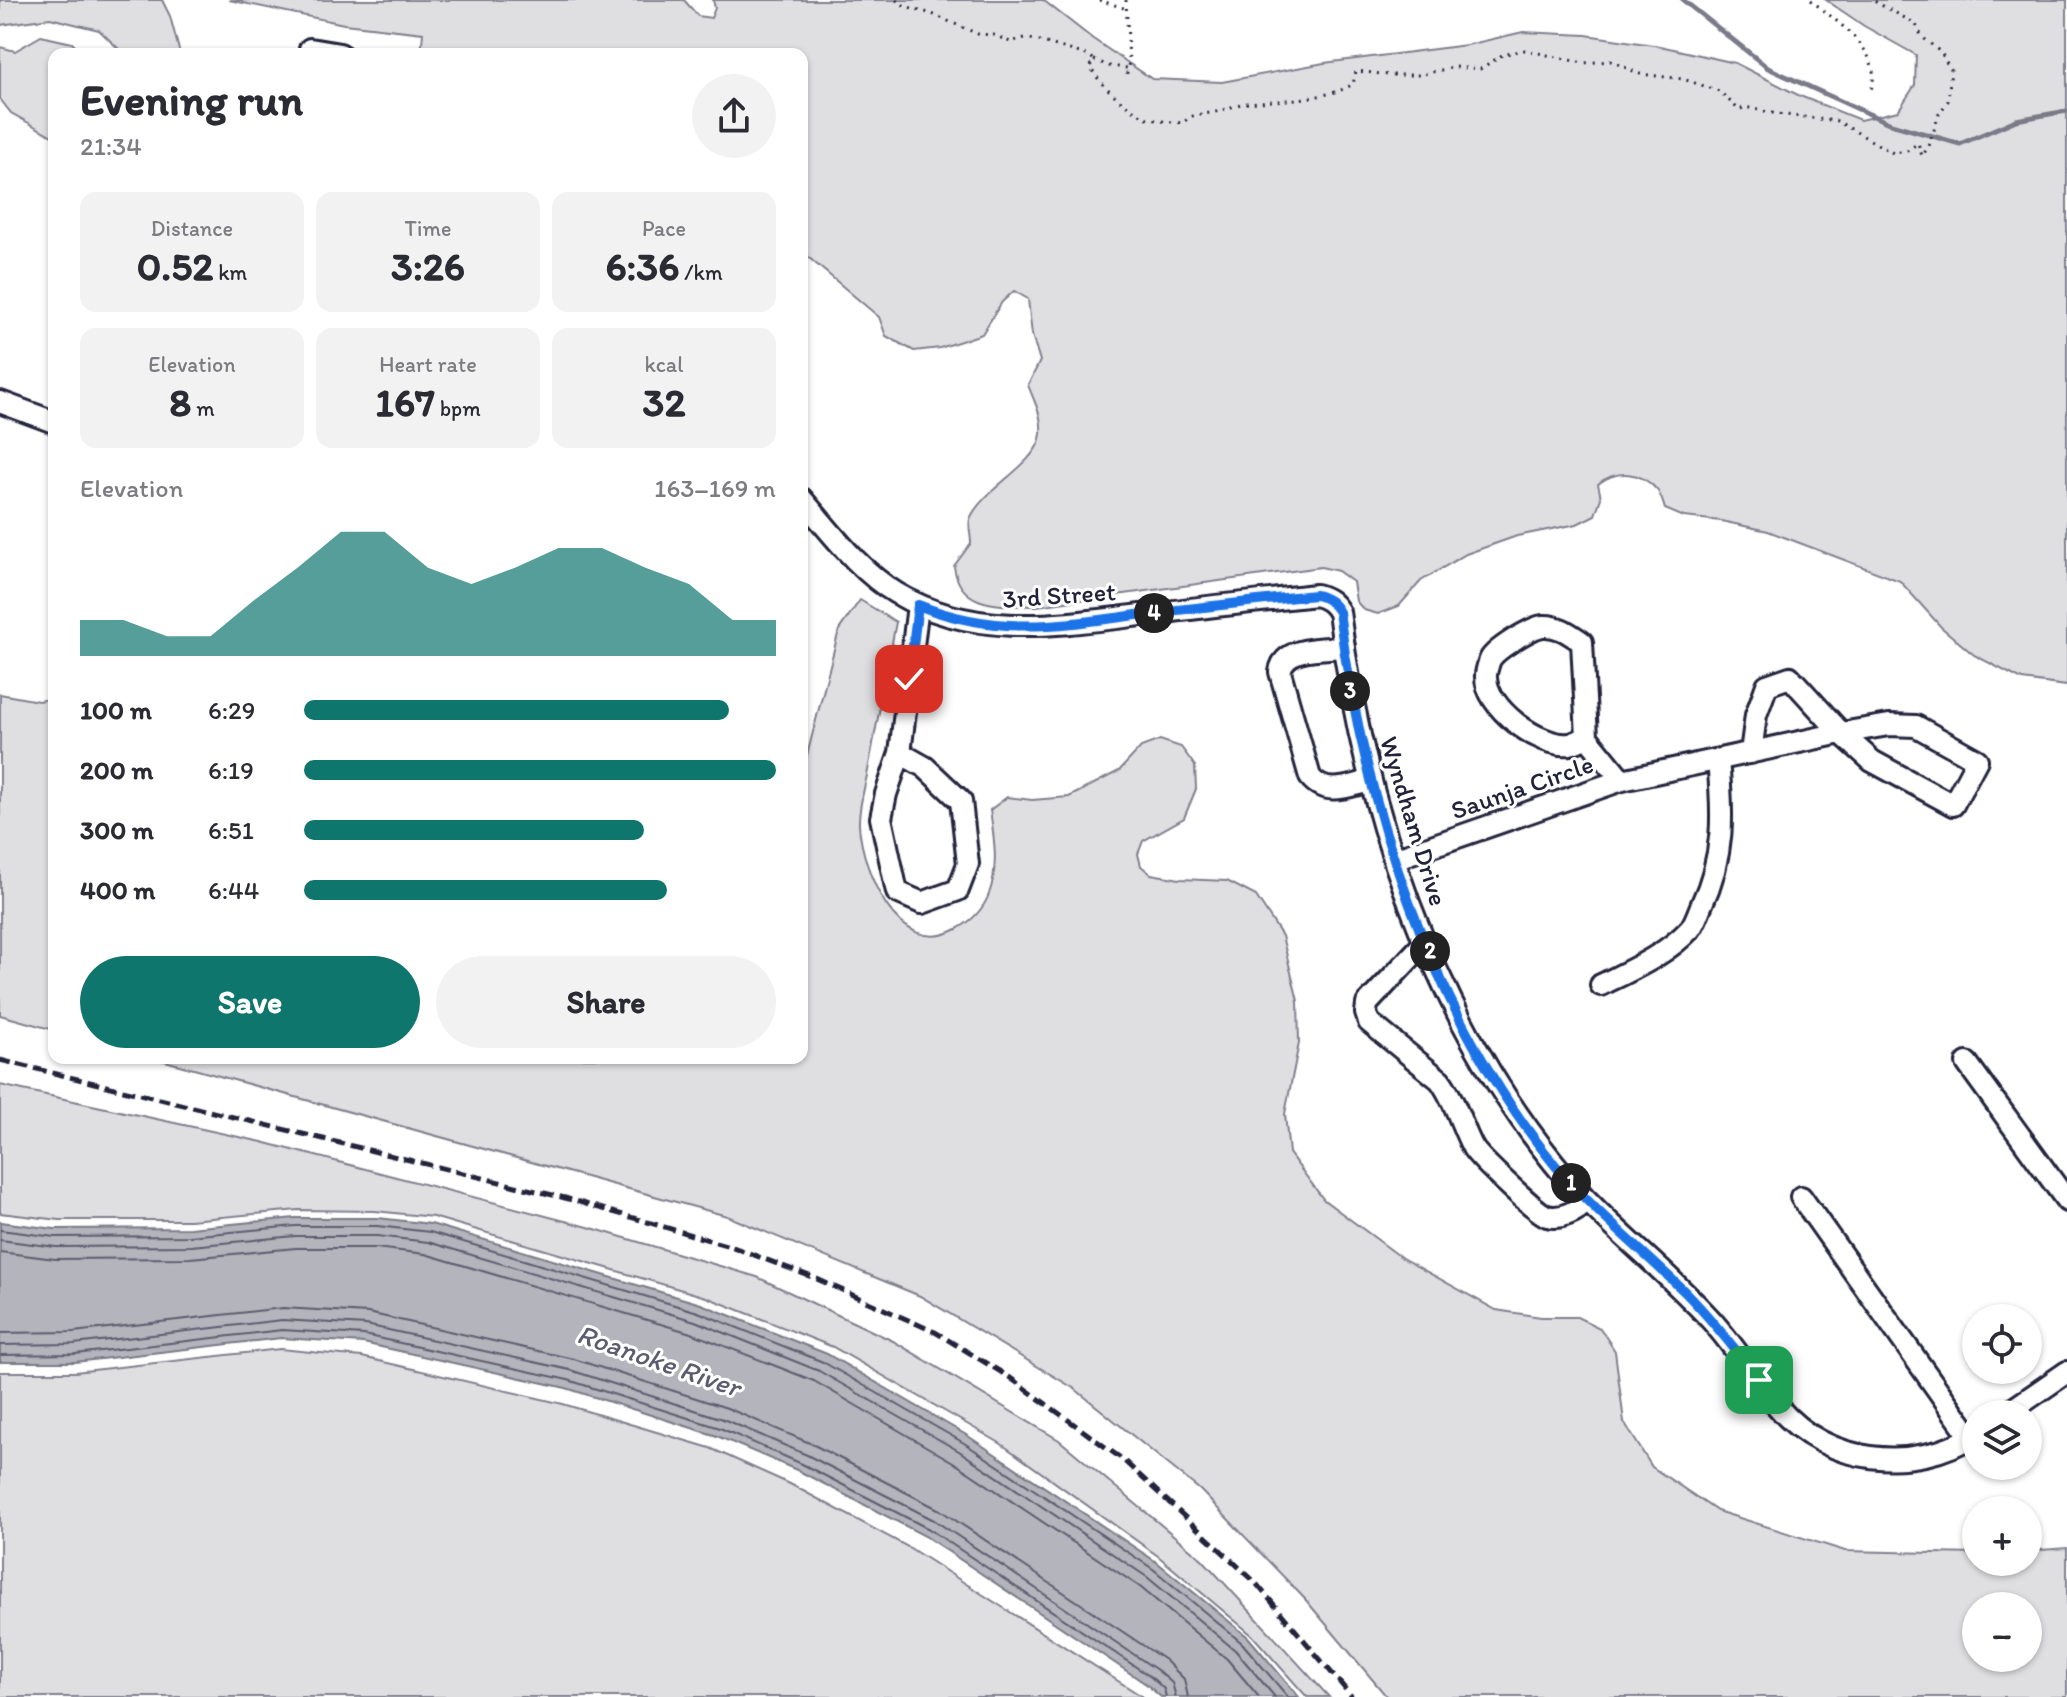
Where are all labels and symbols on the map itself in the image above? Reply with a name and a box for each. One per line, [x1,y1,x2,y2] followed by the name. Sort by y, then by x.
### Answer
[1001,575,1117,615] street label: 3rd Street
[1134,593,1174,633] pin: 4
[875,645,943,713] pin
[1330,671,1370,711] pin: 3
[1373,733,1455,909] street label: Wyndham Drive
[1447,748,1597,826] street label: Saunja Circle
[1410,931,1450,971] pin: 2
[1551,1163,1591,1203] pin: 1
[573,1316,748,1405] water label: Roanoke River
[1725,1346,1793,1414] pin

